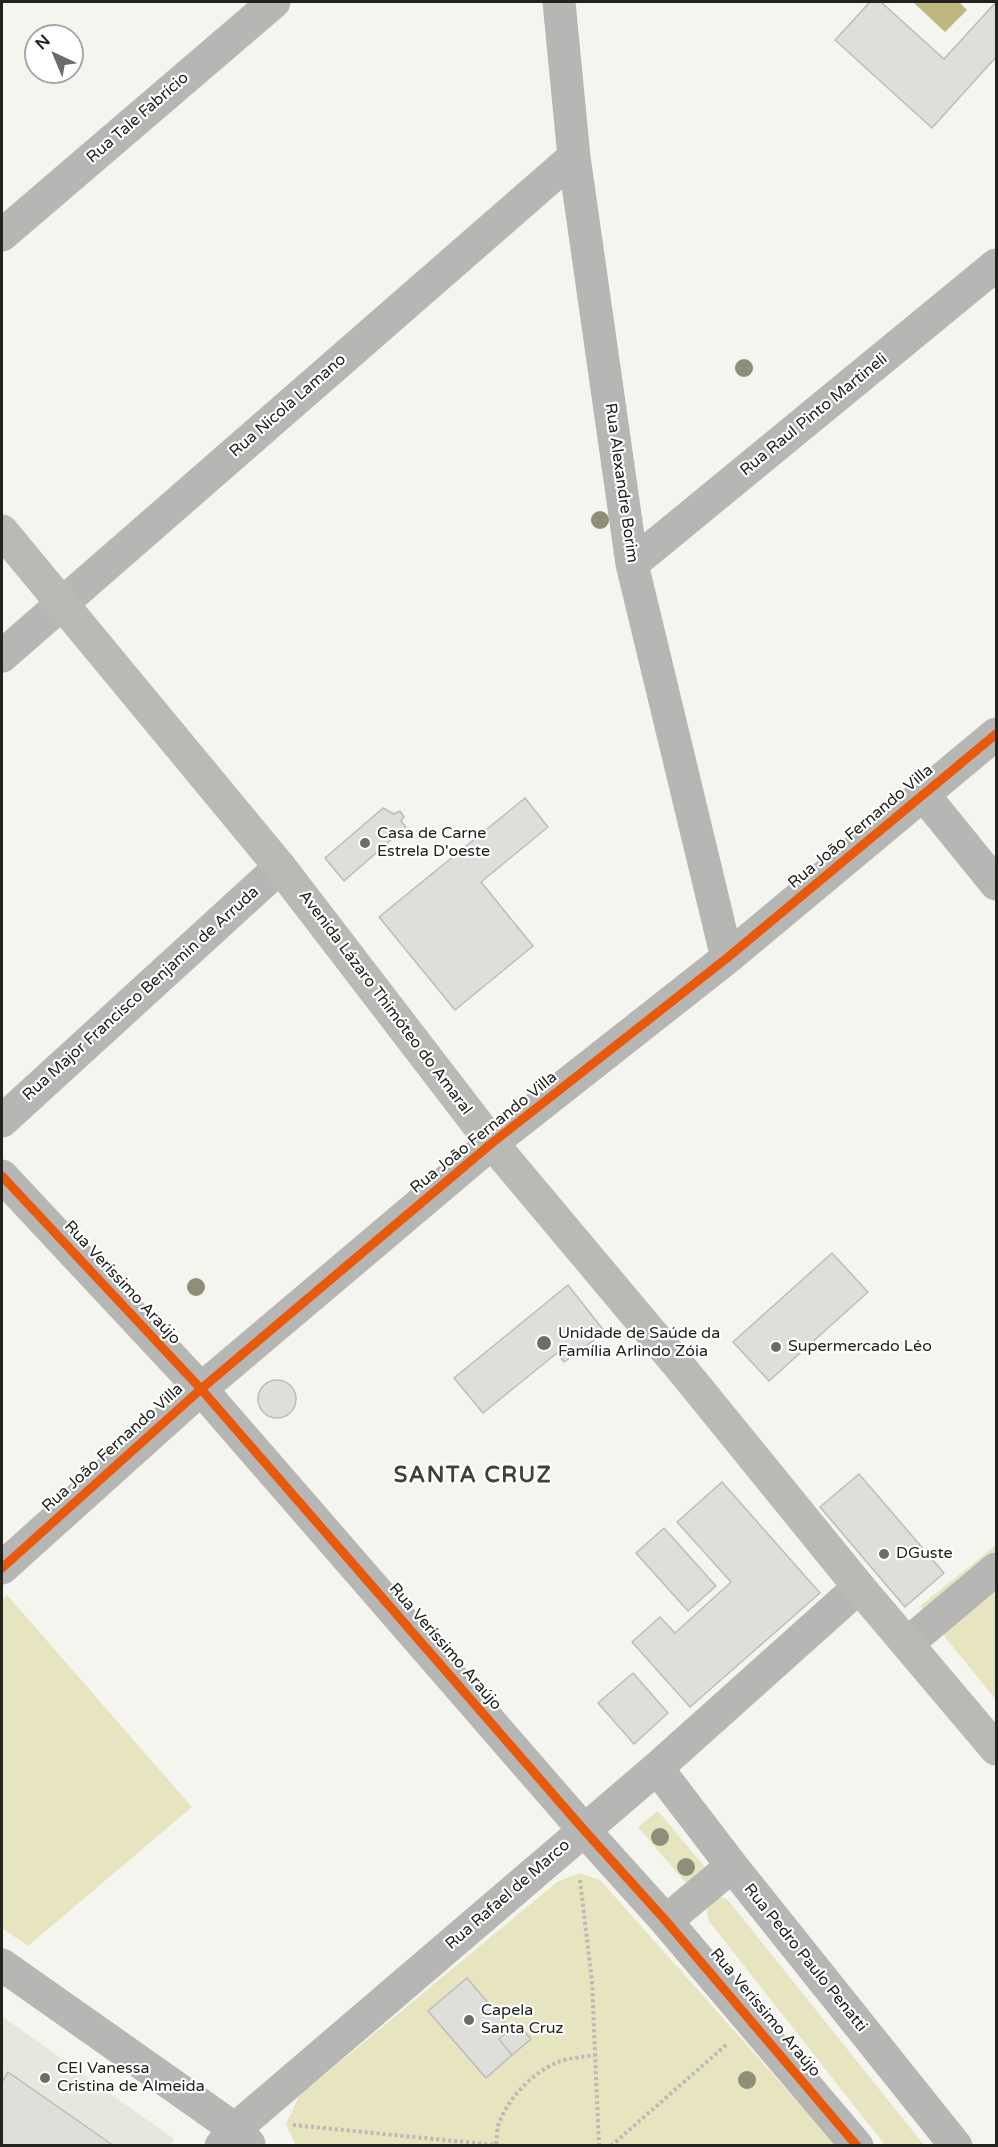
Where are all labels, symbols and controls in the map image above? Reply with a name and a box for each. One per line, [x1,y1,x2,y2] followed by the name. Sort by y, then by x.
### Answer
[24,24,84,84] north arrow
[31,31,54,54] text: N
[83,68,193,168] street label: Rua Tale Fabrício
[226,350,350,462] street label: Rua Nicola Lamano
[736,350,892,480] street label: Rua Raul Pinto Martineli
[600,402,642,564] street label: Rua Alexandre Borim
[785,761,937,893] street label: Rua João Fernando Villa
[377,824,490,862] place label: Casa de Carne Estrela D'oeste
[358,836,372,850] marker: Casa de Carne Estrela D'oeste
[19,883,263,1105] street label: Rua Major Francisco Benjamin de Arruda
[294,887,476,1119] street label: Avenida Lázaro Thimóteo do Amaral
[407,1068,561,1198] street label: Rua João Fernando Villa
[60,1217,184,1349] street label: Rua Veríssimo Araújo
[558,1324,720,1362] place label: Unidade de Saúde da Família Arlindo Zóia
[535,1334,553,1352] marker: Unidade de Saúde da Família Arlindo Zóia
[788,1337,932,1357] place label: Supermercado Léo
[769,1340,783,1354] marker: Supermercado Léo
[39,1380,187,1516] street label: Rua João Fernando Villa
[394,1463,552,1489] district label: SANTA CRUZ
[896,1544,953,1564] place label: DGuste
[877,1547,891,1561] marker: DGuste
[385,1580,505,1714] street label: Rua Veríssimo Araújo
[442,1836,574,1954] street label: Rua Rafael de Marco
[739,1880,871,2036] street label: Rua Pedro Paulo Penatti
[706,1945,824,2081] street label: Rua Veríssimo Araújo
[481,2001,564,2039] place label: Capela Santa Cruz
[462,2013,476,2027] marker: Capela Santa Cruz
[57,2059,205,2097] place label: CEI Vanessa Cristina de Almeida
[38,2071,52,2085] marker: CEI Vanessa Cristina de Almeida

